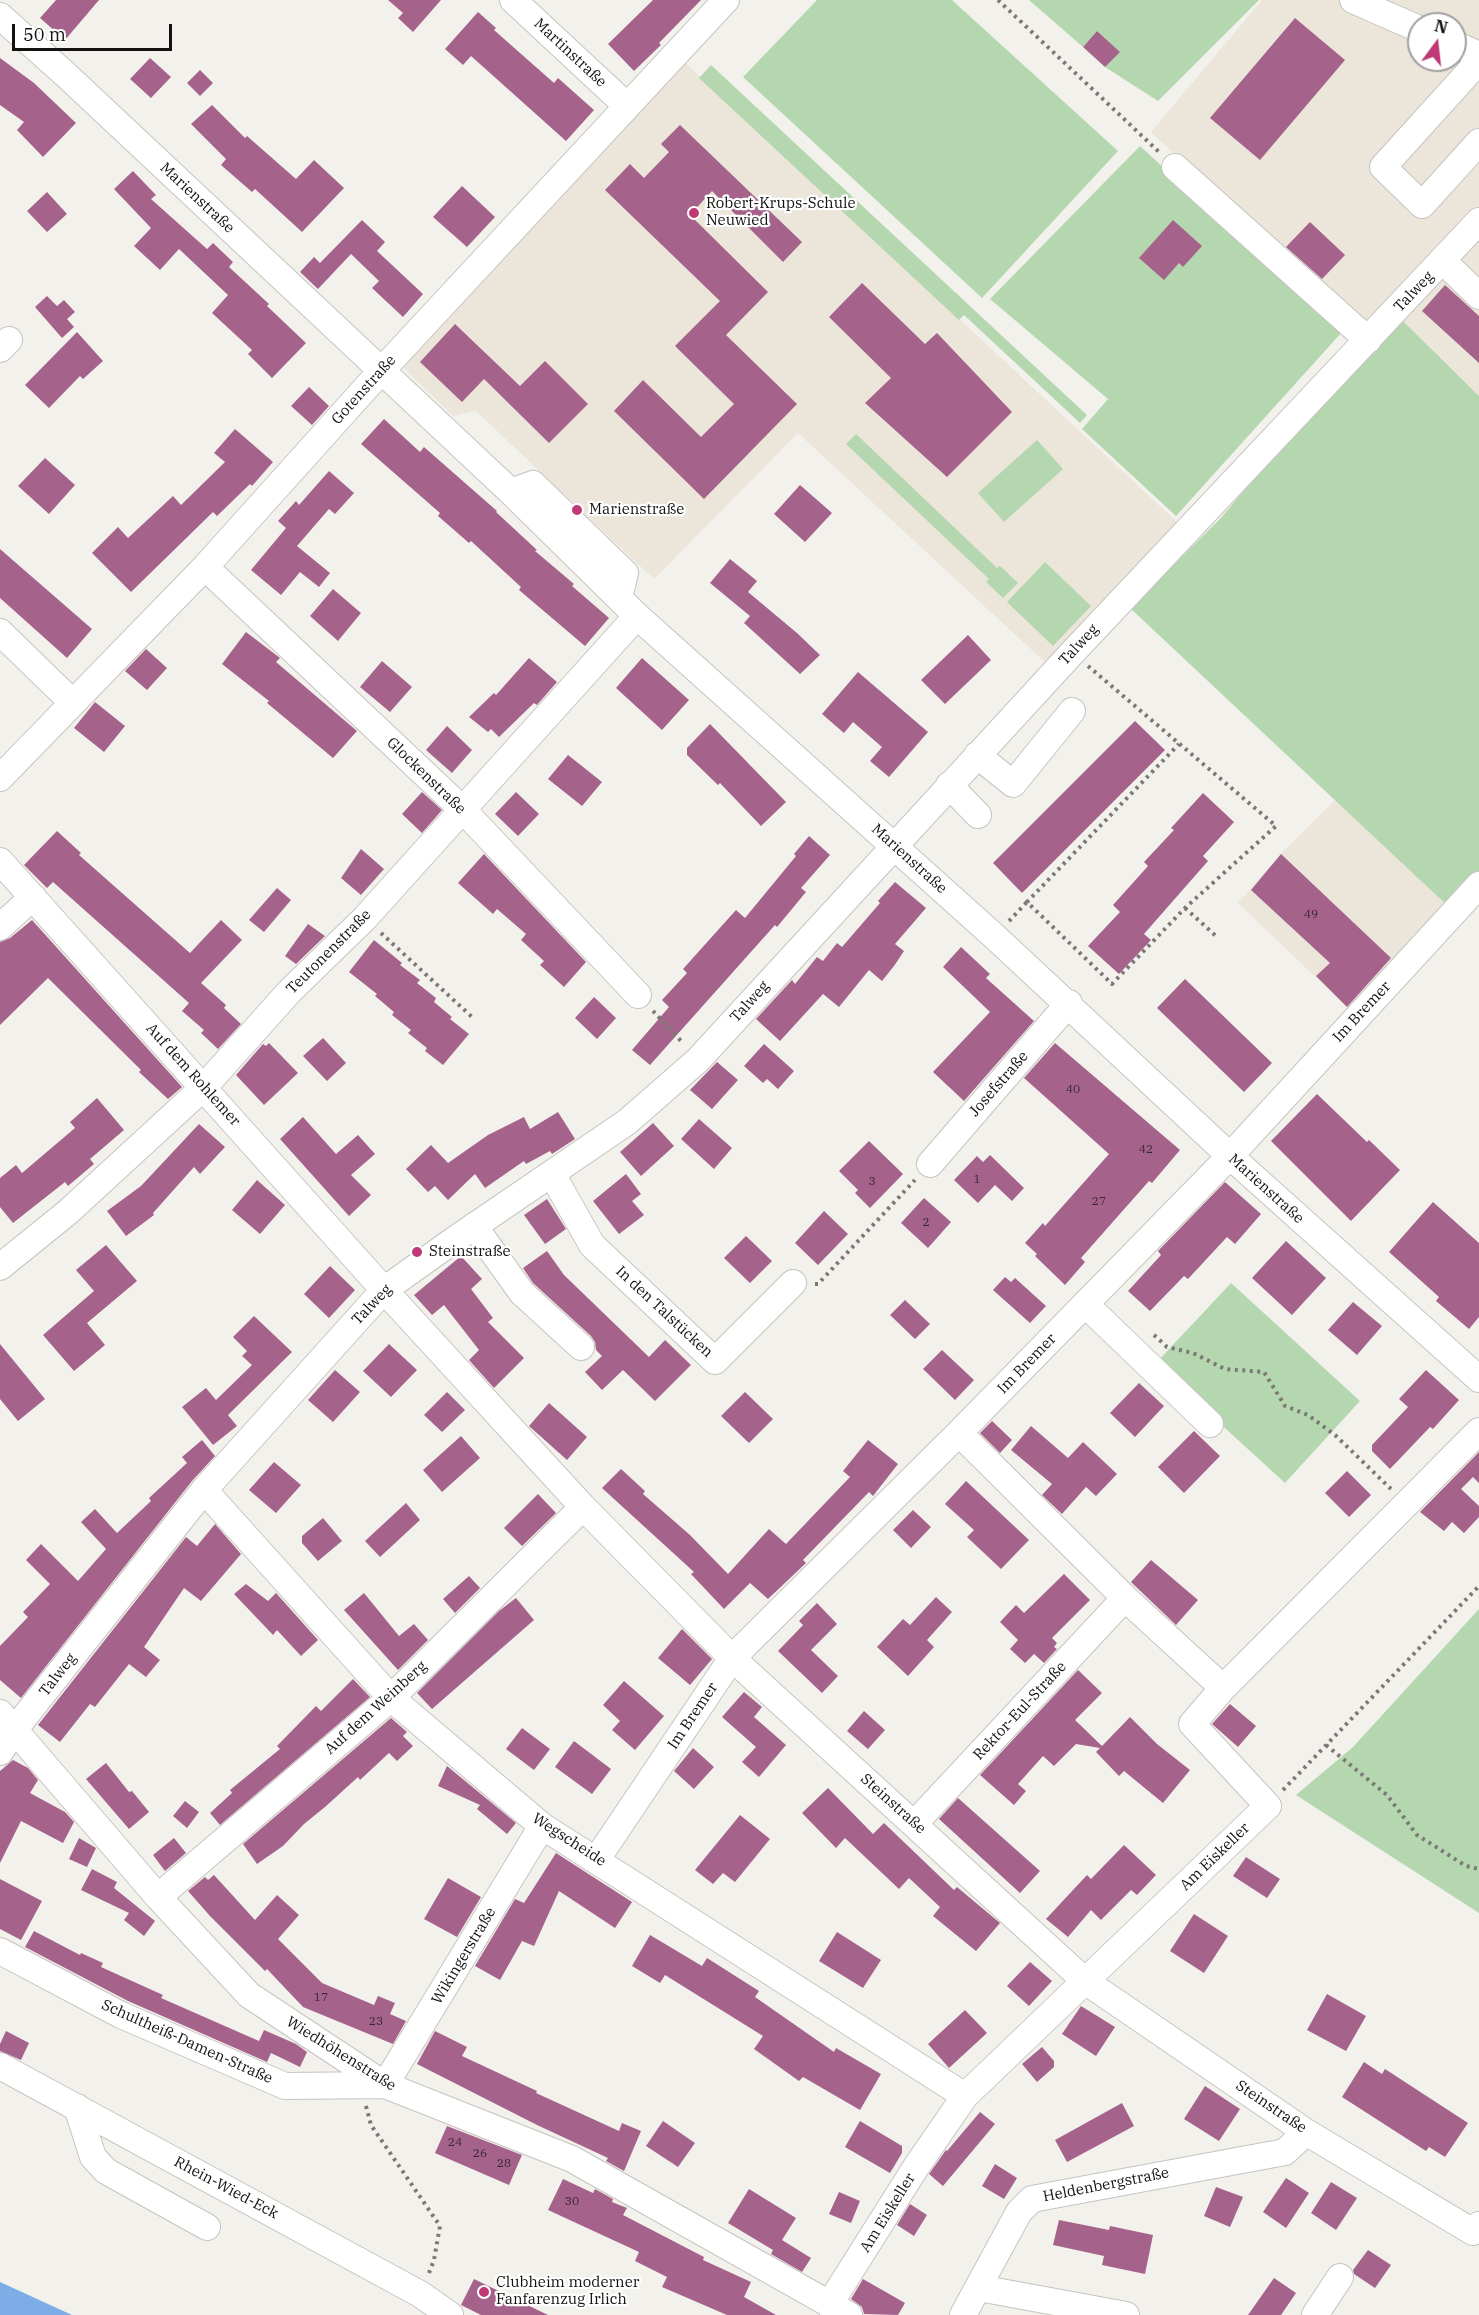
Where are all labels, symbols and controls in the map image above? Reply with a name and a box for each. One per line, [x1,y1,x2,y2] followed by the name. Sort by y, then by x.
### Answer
[15,12,176,50] scale bar
[1407,12,1467,72] north arrow
[530,15,610,91] street label: Martinstraße
[1432,15,1450,38] text: N
[23,23,66,46] text: 50 m
[156,159,238,237] street label: Marienstraße
[706,195,856,230] place label: Robert-Krups-Schule Neuwied
[687,206,701,220] marker: Robert-Krups-Schule Neuwied
[1390,268,1438,316] street label: Talweg
[328,352,400,428] street label: Gotenstraße
[589,501,684,519] place label: Marienstraße
[570,503,584,517] marker: Marienstraße
[1055,621,1103,669] street label: Talweg
[383,734,469,818] street label: Glockenstraße
[868,820,950,898] street label: Marienstraße
[283,906,375,998] street label: Teutonenstraße
[1304,908,1318,922] house number: 49
[727,978,773,1026] street label: Talweg
[1329,978,1395,1046] street label: Im Bremer
[142,1020,244,1130] street label: Auf dem Rohlemer
[966,1048,1032,1120] street label: Josefstraße
[1066,1083,1080,1097] house number: 40
[1139,1143,1153,1157] house number: 42
[1225,1150,1307,1228] street label: Marienstraße
[973,1173,981,1187] house number: 1
[868,1175,876,1189] house number: 3
[1092,1195,1106,1209] house number: 27
[922,1216,930,1230] house number: 2
[429,1243,510,1261] place label: Steinstraße
[410,1245,424,1259] marker: Steinstraße
[612,1262,716,1362] street label: In den Talstücken
[348,1281,396,1329] street label: Talweg
[994,1330,1060,1398] street label: Im Bremer
[36,1650,80,1700] street label: Talweg
[321,1657,431,1759] street label: Auf dem Weinberg
[970,1658,1070,1764] street label: Rektor-Eul-Straße
[664,1679,722,1753] street label: Im Bremer
[857,1770,929,1838] street label: Steinstraße
[529,1809,609,1871] street label: Wegscheide
[1176,1819,1254,1895] street label: Am Eiskeller
[428,1904,500,2008] street label: Wikingerstraße
[314,1991,328,2005] house number: 17
[99,1996,275,2088] street label: Schultheiß-Damen-Straße
[283,2013,399,2095] street label: Wiedhöhenstraße
[369,2015,383,2029] house number: 23
[1232,2077,1310,2137] street label: Steinstraße
[448,2136,462,2150] house number: 24
[473,2147,487,2161] house number: 26
[171,2153,281,2223] street label: Rhein-Wied-Eck
[497,2157,511,2171] house number: 28
[1041,2164,1171,2206] street label: Heldenbergstraße
[857,2170,919,2256] street label: Am Eiskeller
[565,2195,579,2209] house number: 30
[496,2274,639,2309] place label: Clubheim moderner Fanfarenzug Irlich
[477,2285,491,2299] marker: Clubheim moderner Fanfarenzug Irlich

